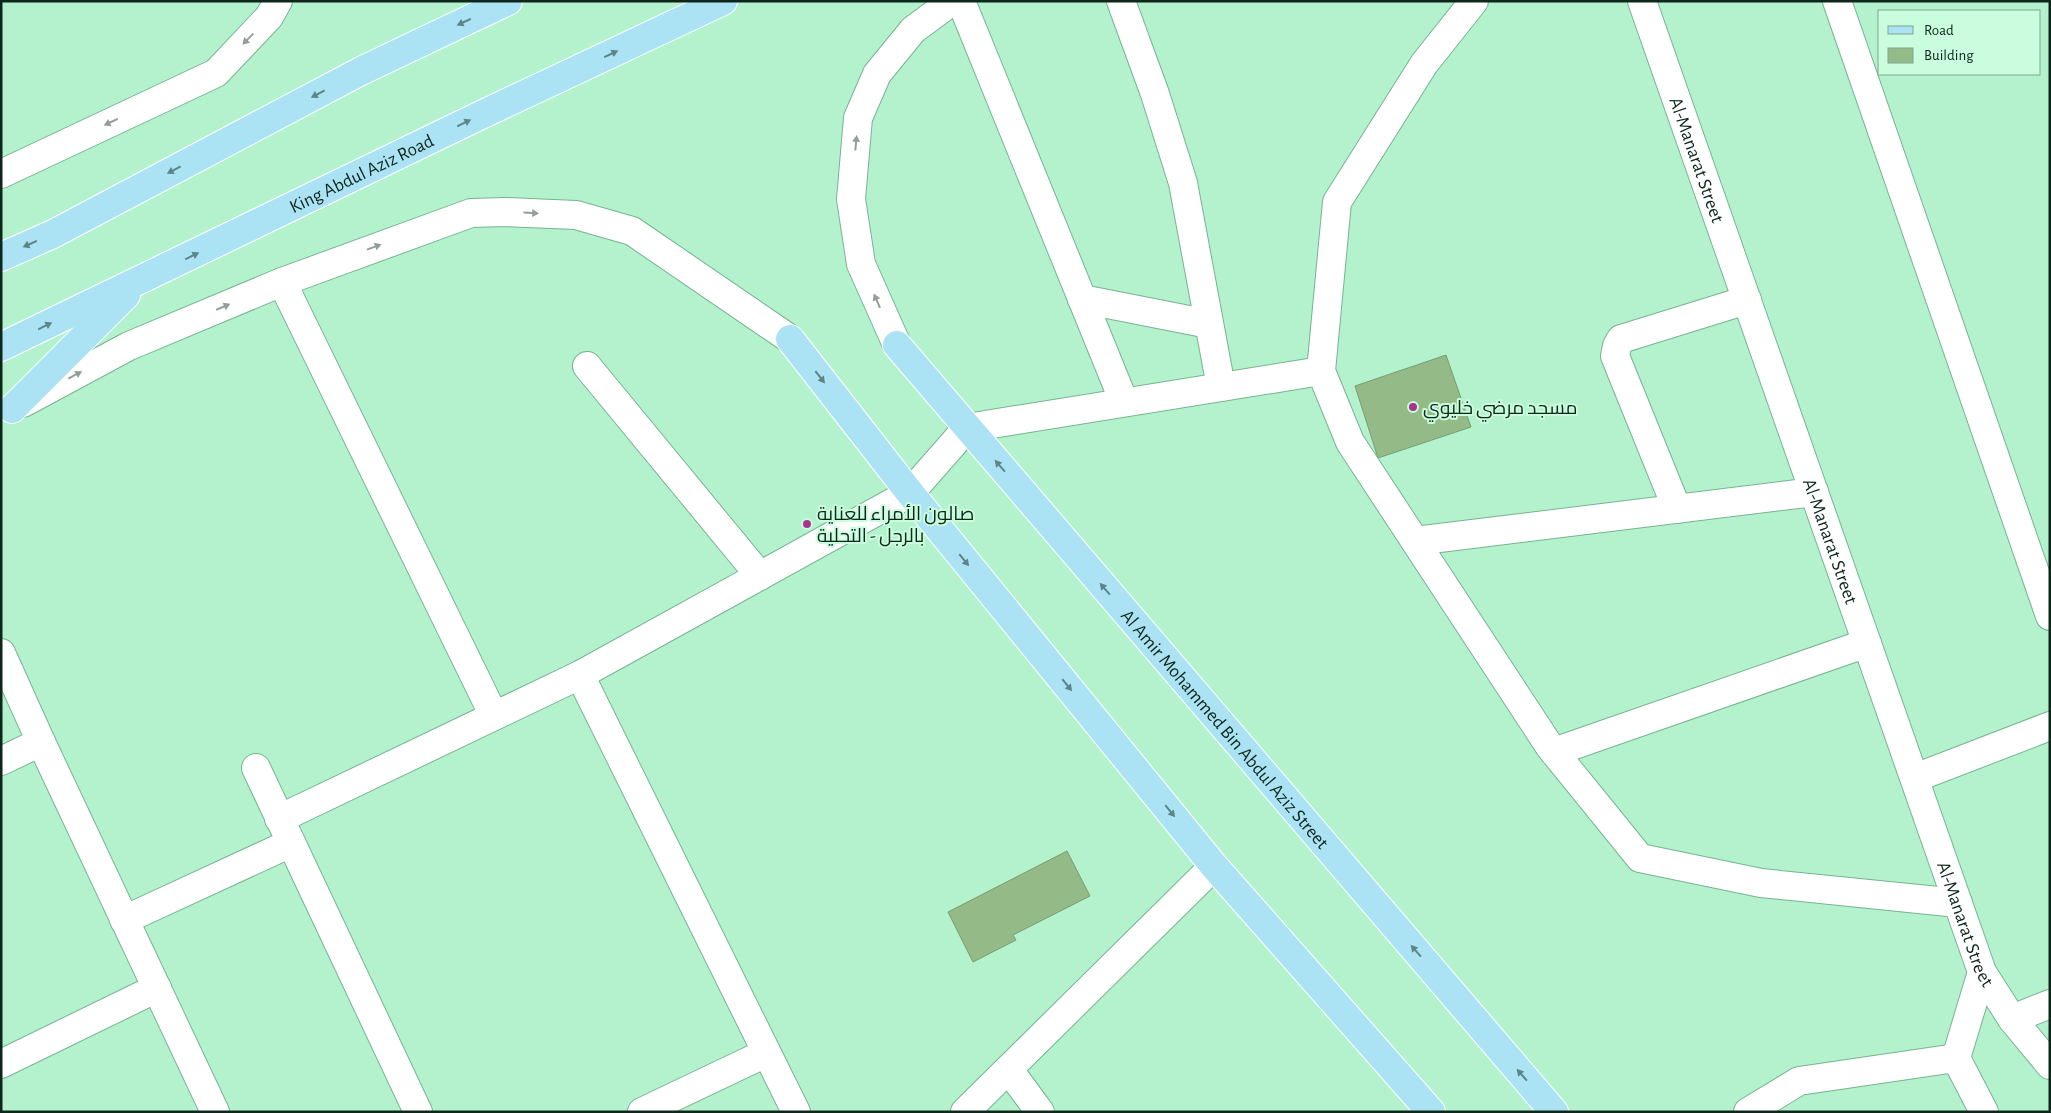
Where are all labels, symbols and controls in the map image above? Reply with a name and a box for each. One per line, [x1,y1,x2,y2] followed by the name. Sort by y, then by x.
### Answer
[1878,10,2041,75] legend
[457,18,471,26] one-way arrow
[1924,23,1954,38] text: Road
[242,33,254,45] one-way arrow
[1924,48,1974,63] text: Building
[604,50,618,58] one-way arrow
[311,90,325,98] one-way arrow
[1665,95,1727,225] street label: Al-Manarat Street
[104,119,118,127] one-way arrow
[457,119,471,127] one-way arrow
[287,131,437,217] street label: King Abdul Aziz Road
[852,134,860,150] one-way arrow
[168,165,181,174] one-way arrow
[523,210,539,218] one-way arrow
[23,240,37,248] one-way arrow
[367,243,382,251] one-way arrow
[185,251,199,259] one-way arrow
[873,294,881,308] one-way arrow
[216,302,230,310] one-way arrow
[38,322,52,330] one-way arrow
[69,370,82,379] one-way arrow
[815,371,825,384] one-way arrow
[1423,399,1578,422] place label: مسجد مرضي خليوي
[1407,401,1419,413] marker: مسجد مرضي خليوي
[994,459,1005,472] one-way arrow
[1799,476,1860,607] street label: Al-Manarat Street
[817,504,974,547] place label: صالون الأمراء للعناية بالرجل - التحلية
[801,518,813,530] marker: صالون الأمراء للعناية بالرجل - التحلية
[959,553,970,566] one-way arrow
[1100,583,1111,596] one-way arrow
[1117,606,1332,853] street label: Al Amir Mohammed Bin Abdul Aziz Street
[1062,679,1073,692] one-way arrow
[1164,805,1175,818] one-way arrow
[1933,859,1997,990] street label: Al-Manarat Street
[1411,945,1422,958] one-way arrow
[1516,1069,1528,1081] one-way arrow

